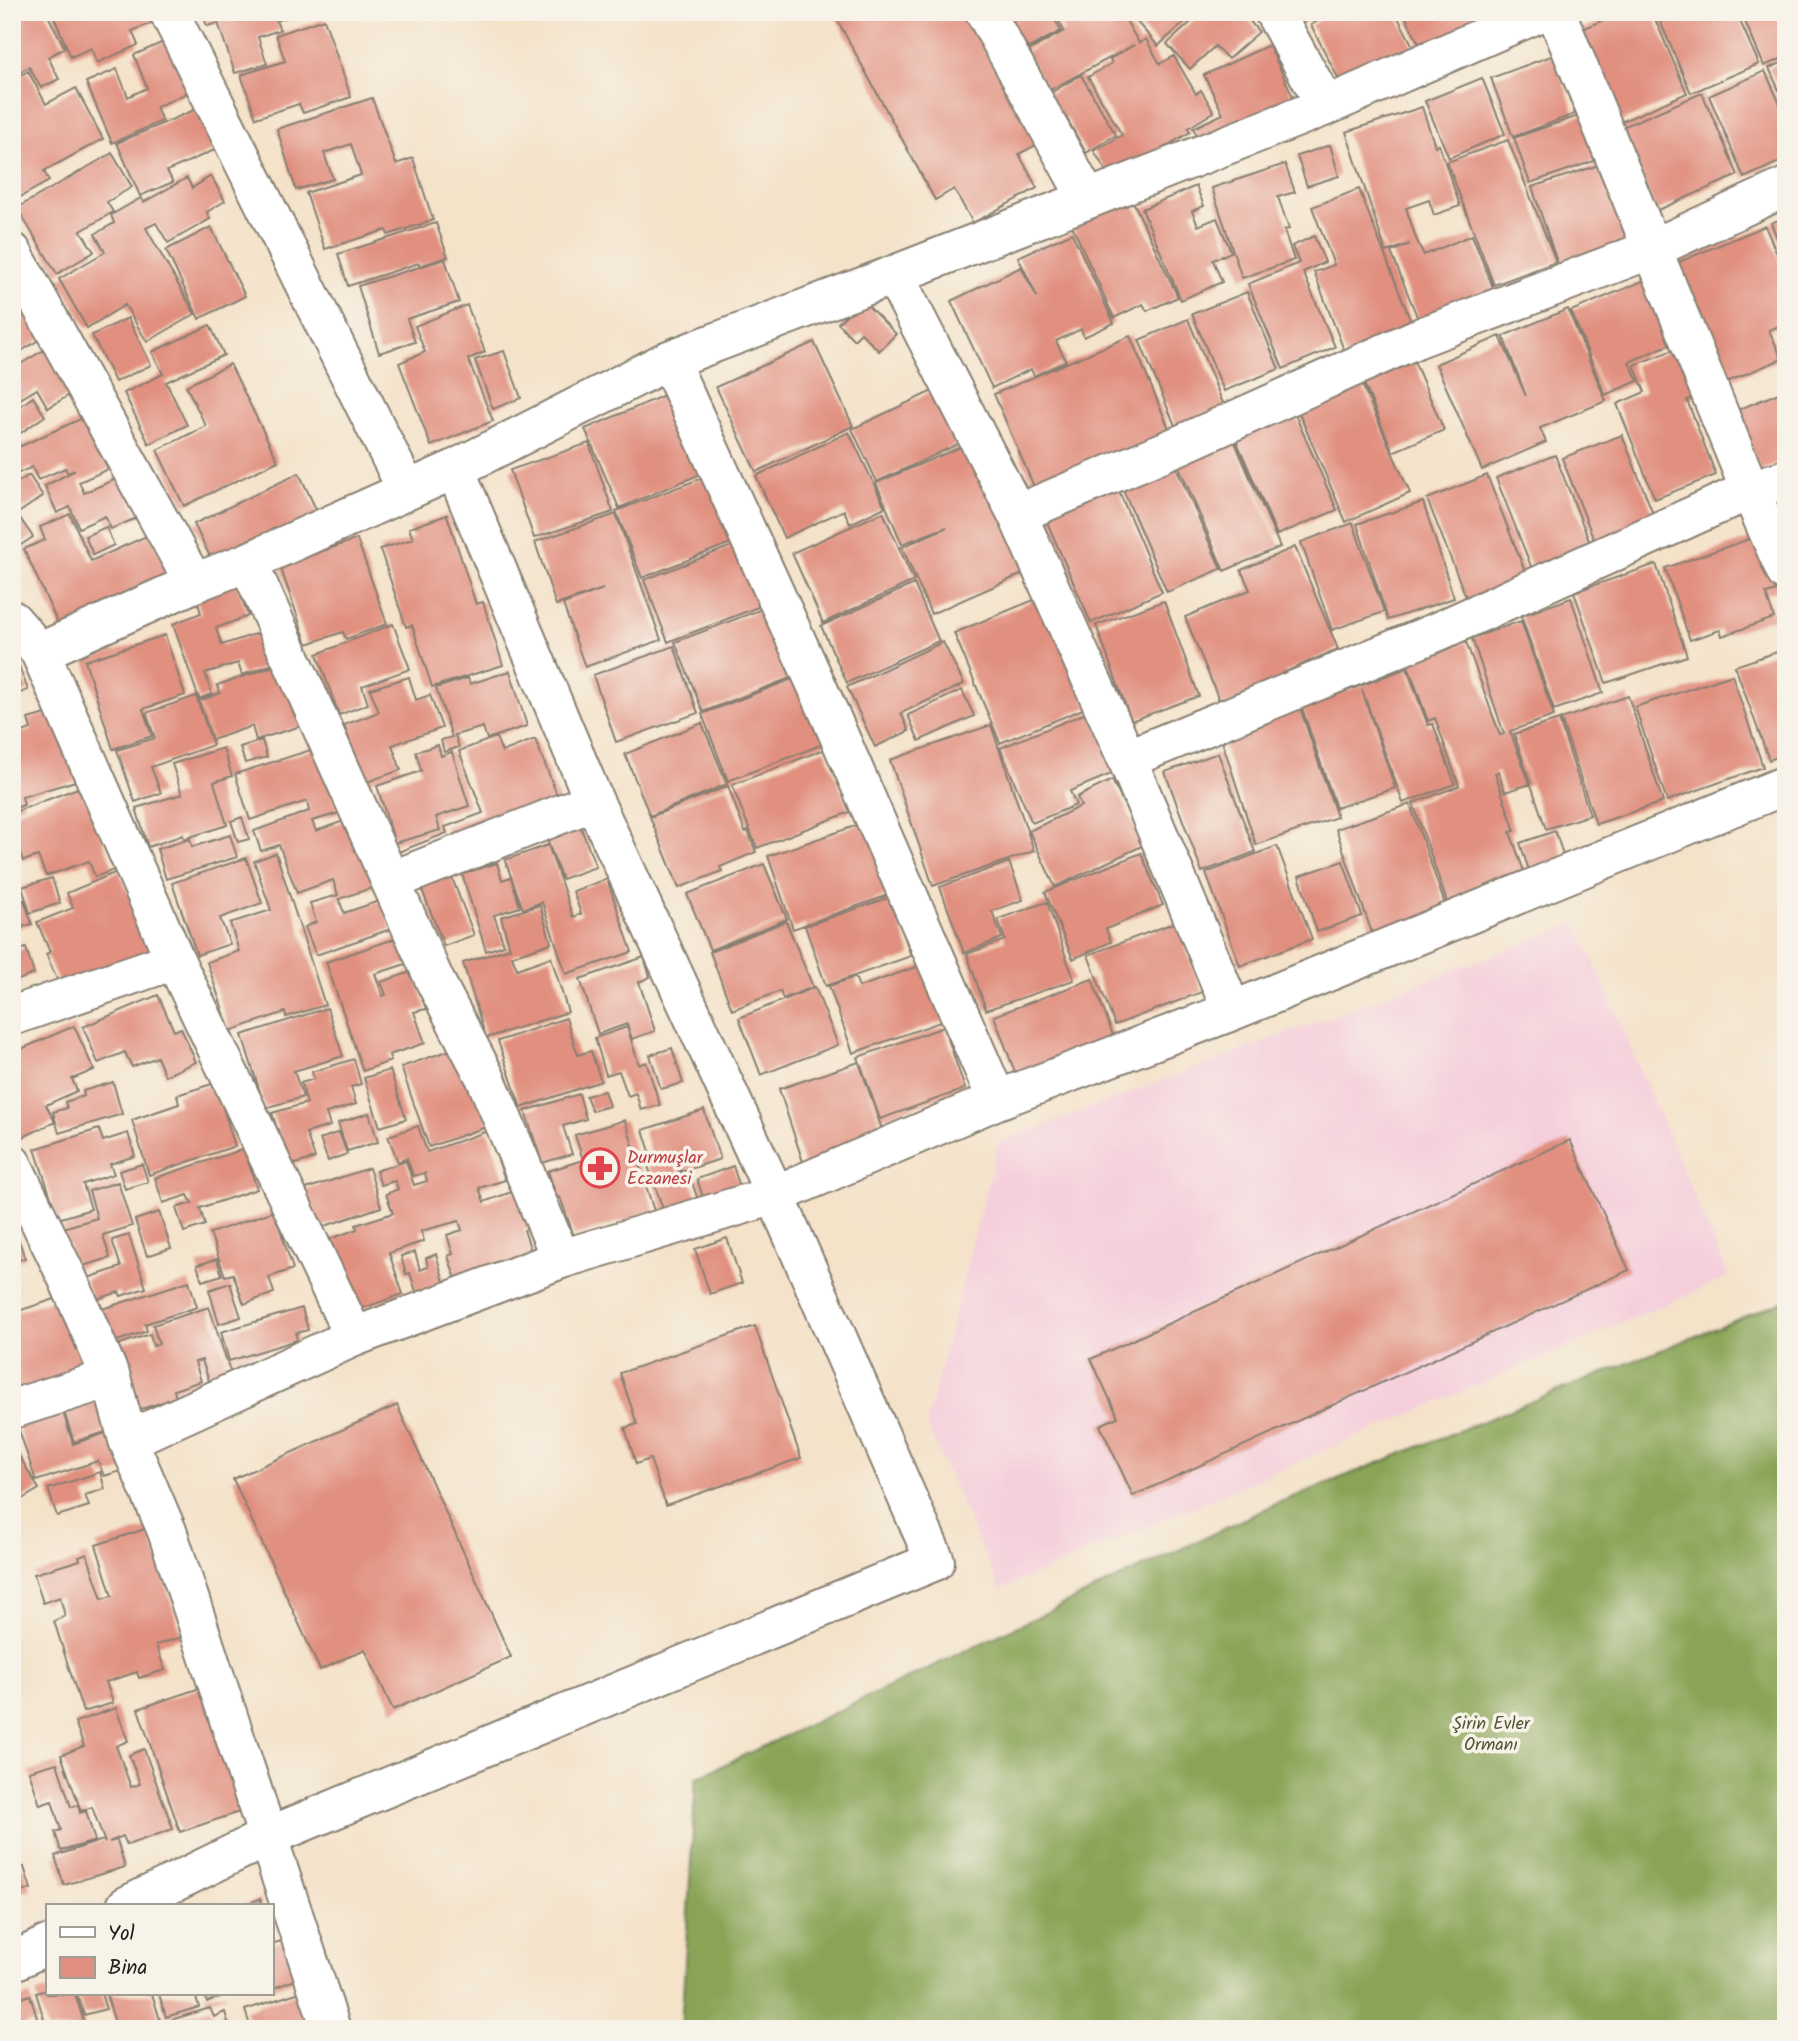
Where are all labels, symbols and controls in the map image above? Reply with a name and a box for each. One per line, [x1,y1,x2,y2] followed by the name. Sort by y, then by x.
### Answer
[627,1144,704,1194] place label: Durmuşlar Eczanesi
[579,1147,621,1189] pharmacy icon: Durmuşlar Eczanesi
[1452,1710,1531,1760] park label: Şirin Evler Ormanı
[46,1904,273,1996] legend
[108,1918,135,1951] text: Yol
[108,1952,147,1985] text: Bina

